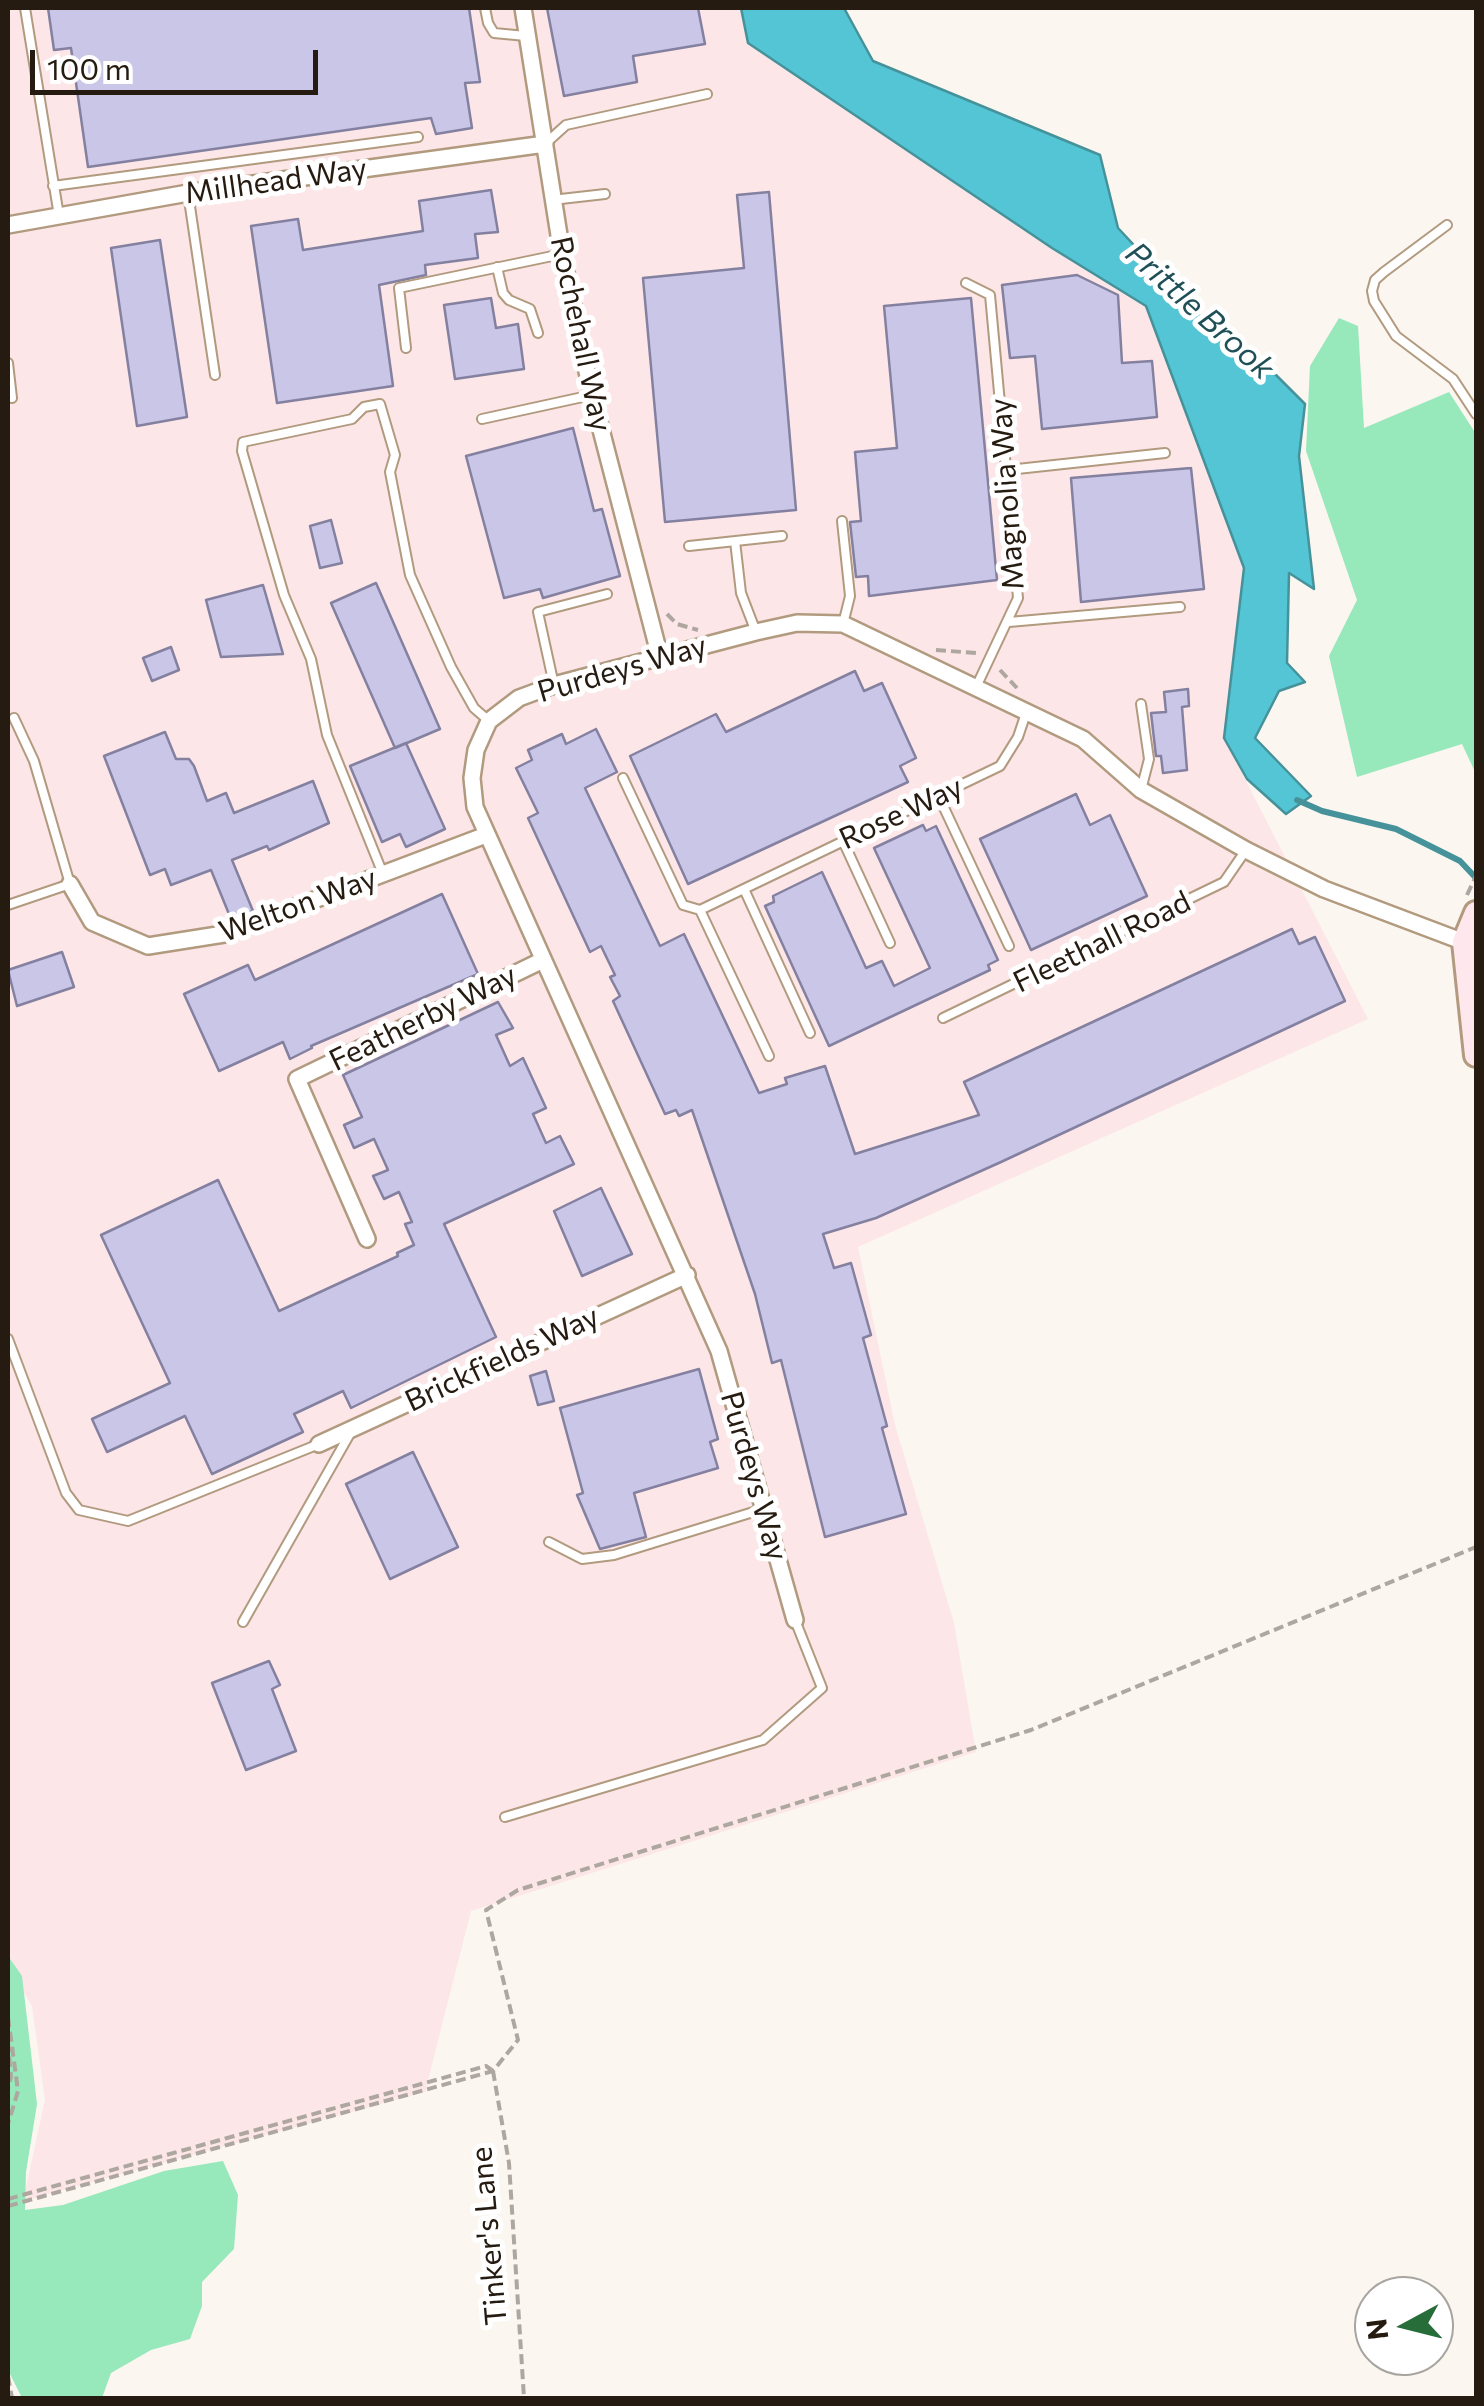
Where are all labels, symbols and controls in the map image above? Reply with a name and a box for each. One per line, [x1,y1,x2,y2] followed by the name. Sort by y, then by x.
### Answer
[35,30,322,92] scale bar
[47,49,131,86] text: 100 m
[183,150,369,212] street label: Millhead Way
[543,233,619,435] street label: Rochehall Way
[1118,234,1282,388] water label: Prittle Brook
[982,397,1032,591] street label: Magnolia Way
[533,628,711,710] street label: Purdeys Way
[834,769,968,857] street label: Rose Way
[214,860,382,950] street label: Welton Way
[1008,884,1196,1000] street label: Fleethall Road
[323,957,523,1079] street label: Featherby Way
[399,1298,605,1420] street label: Brickfields Way
[713,1387,795,1565] street label: Purdeys Way
[463,2145,515,2327] street label: Tinker's Lane
[1354,2276,1454,2376] north arrow
[1358,2317,1394,2342] text: N

